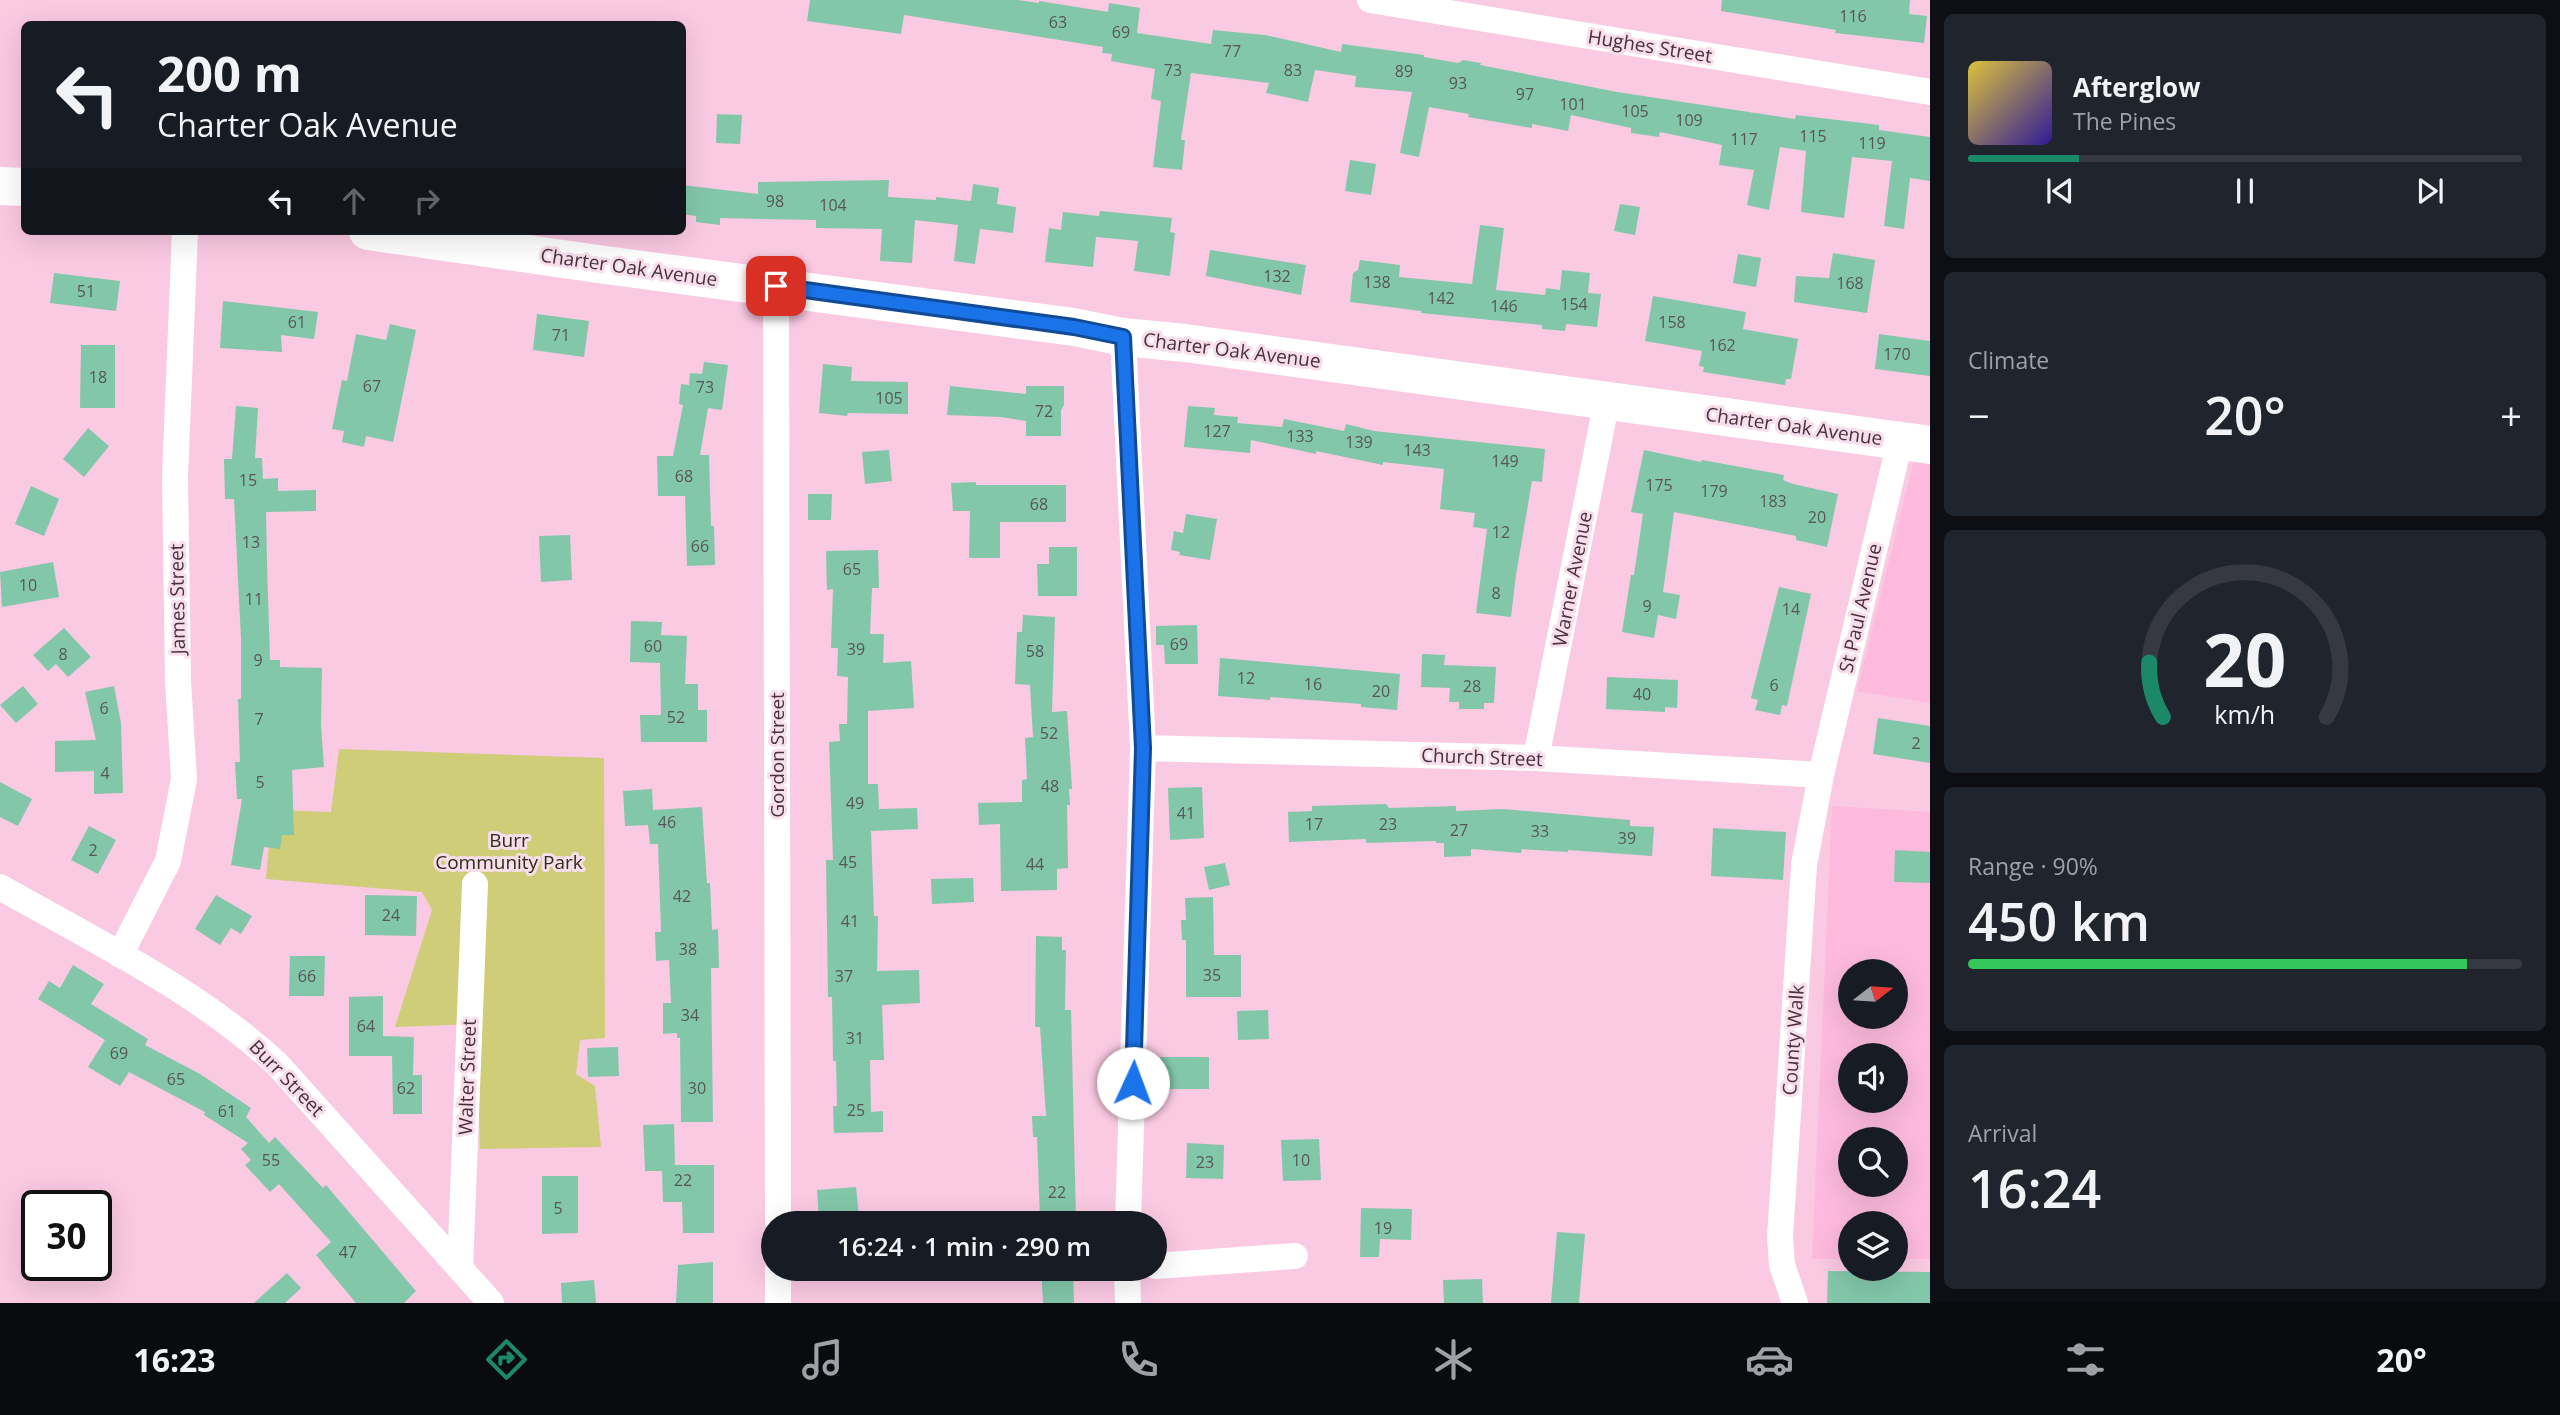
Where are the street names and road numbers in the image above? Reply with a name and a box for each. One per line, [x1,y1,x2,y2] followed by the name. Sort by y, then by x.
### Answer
[1586,23,1714,69] street label: Hughes Street
[539,242,719,292] street label: Charter Oak Avenue
[1142,326,1322,374] street label: Charter Oak Avenue
[1704,401,1884,451] street label: Charter Oak Avenue
[1546,509,1598,649] street label: Warner Avenue
[1833,541,1887,675] street label: St Paul Avenue
[163,543,191,657] street label: James Street
[764,692,790,818] street label: Gordon Street
[1421,742,1544,772] street label: Church Street
[1776,984,1810,1096] street label: County Walk
[452,1018,482,1135] street label: Walter Street
[244,1034,330,1122] street label: Burr Street

